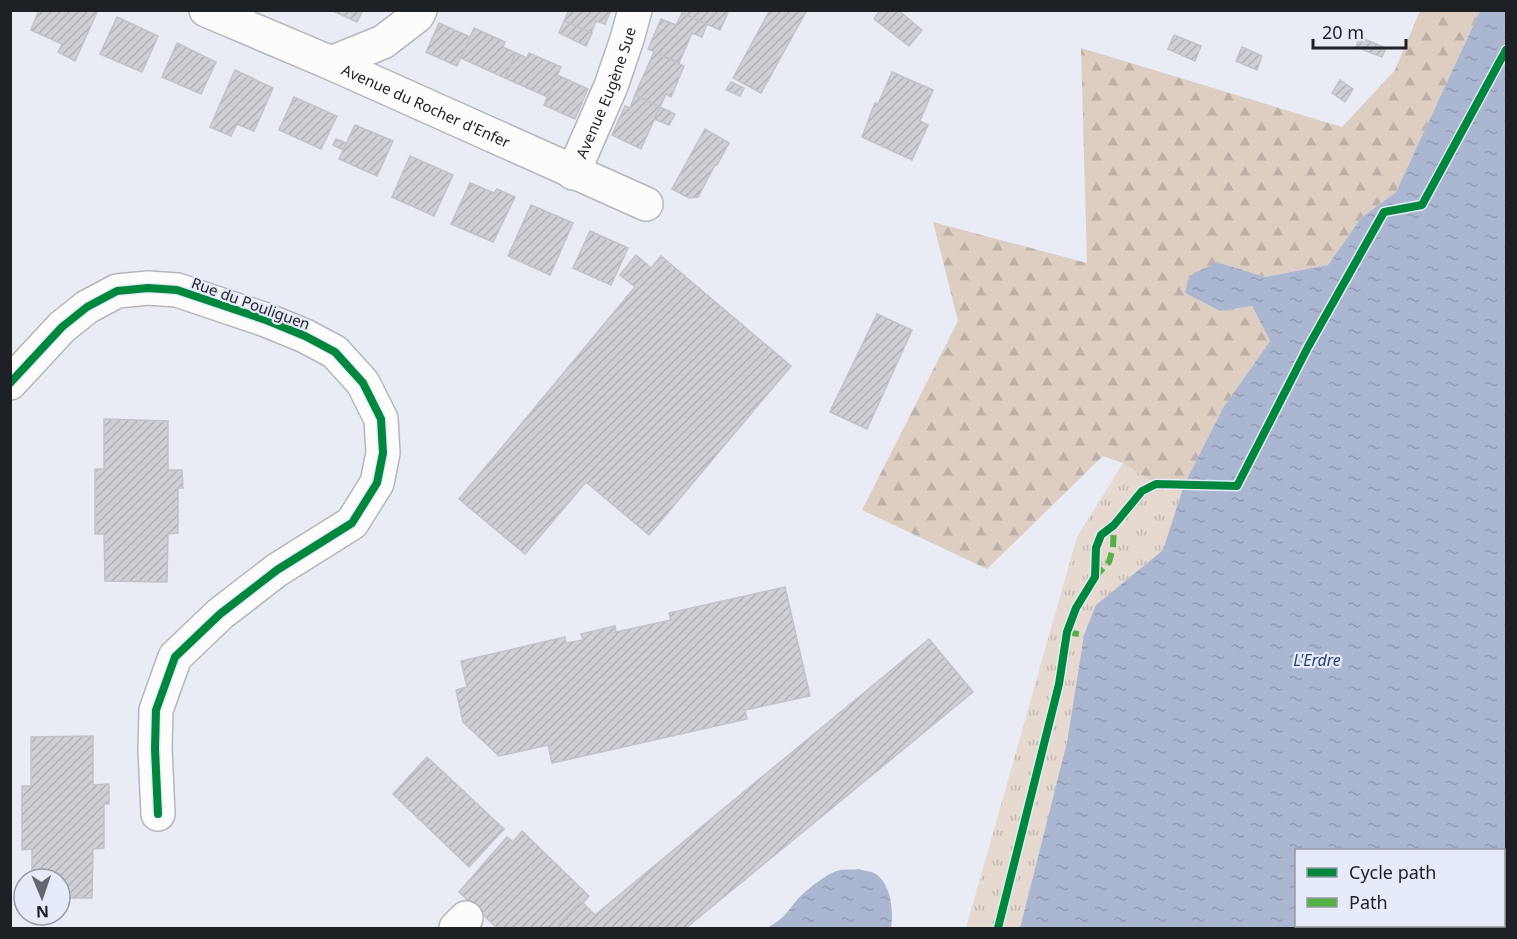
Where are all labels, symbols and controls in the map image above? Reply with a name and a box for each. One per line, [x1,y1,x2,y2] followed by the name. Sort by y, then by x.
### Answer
[1313,12,1406,50] scale bar
[1322,20,1364,44] text: 20 m
[571,25,640,161] street label: Avenue Eugène Sue
[339,59,514,152] street label: Avenue du Rocher d'Enfer
[189,272,313,334] street label: Rue du Pouliguen
[1293,649,1341,671] water label: L'Erdre
[1295,849,1505,927] legend
[1349,860,1436,884] text: Cycle path
[12,867,72,927] north arrow
[1349,890,1388,914] text: Path
[36,901,49,923] text: N

